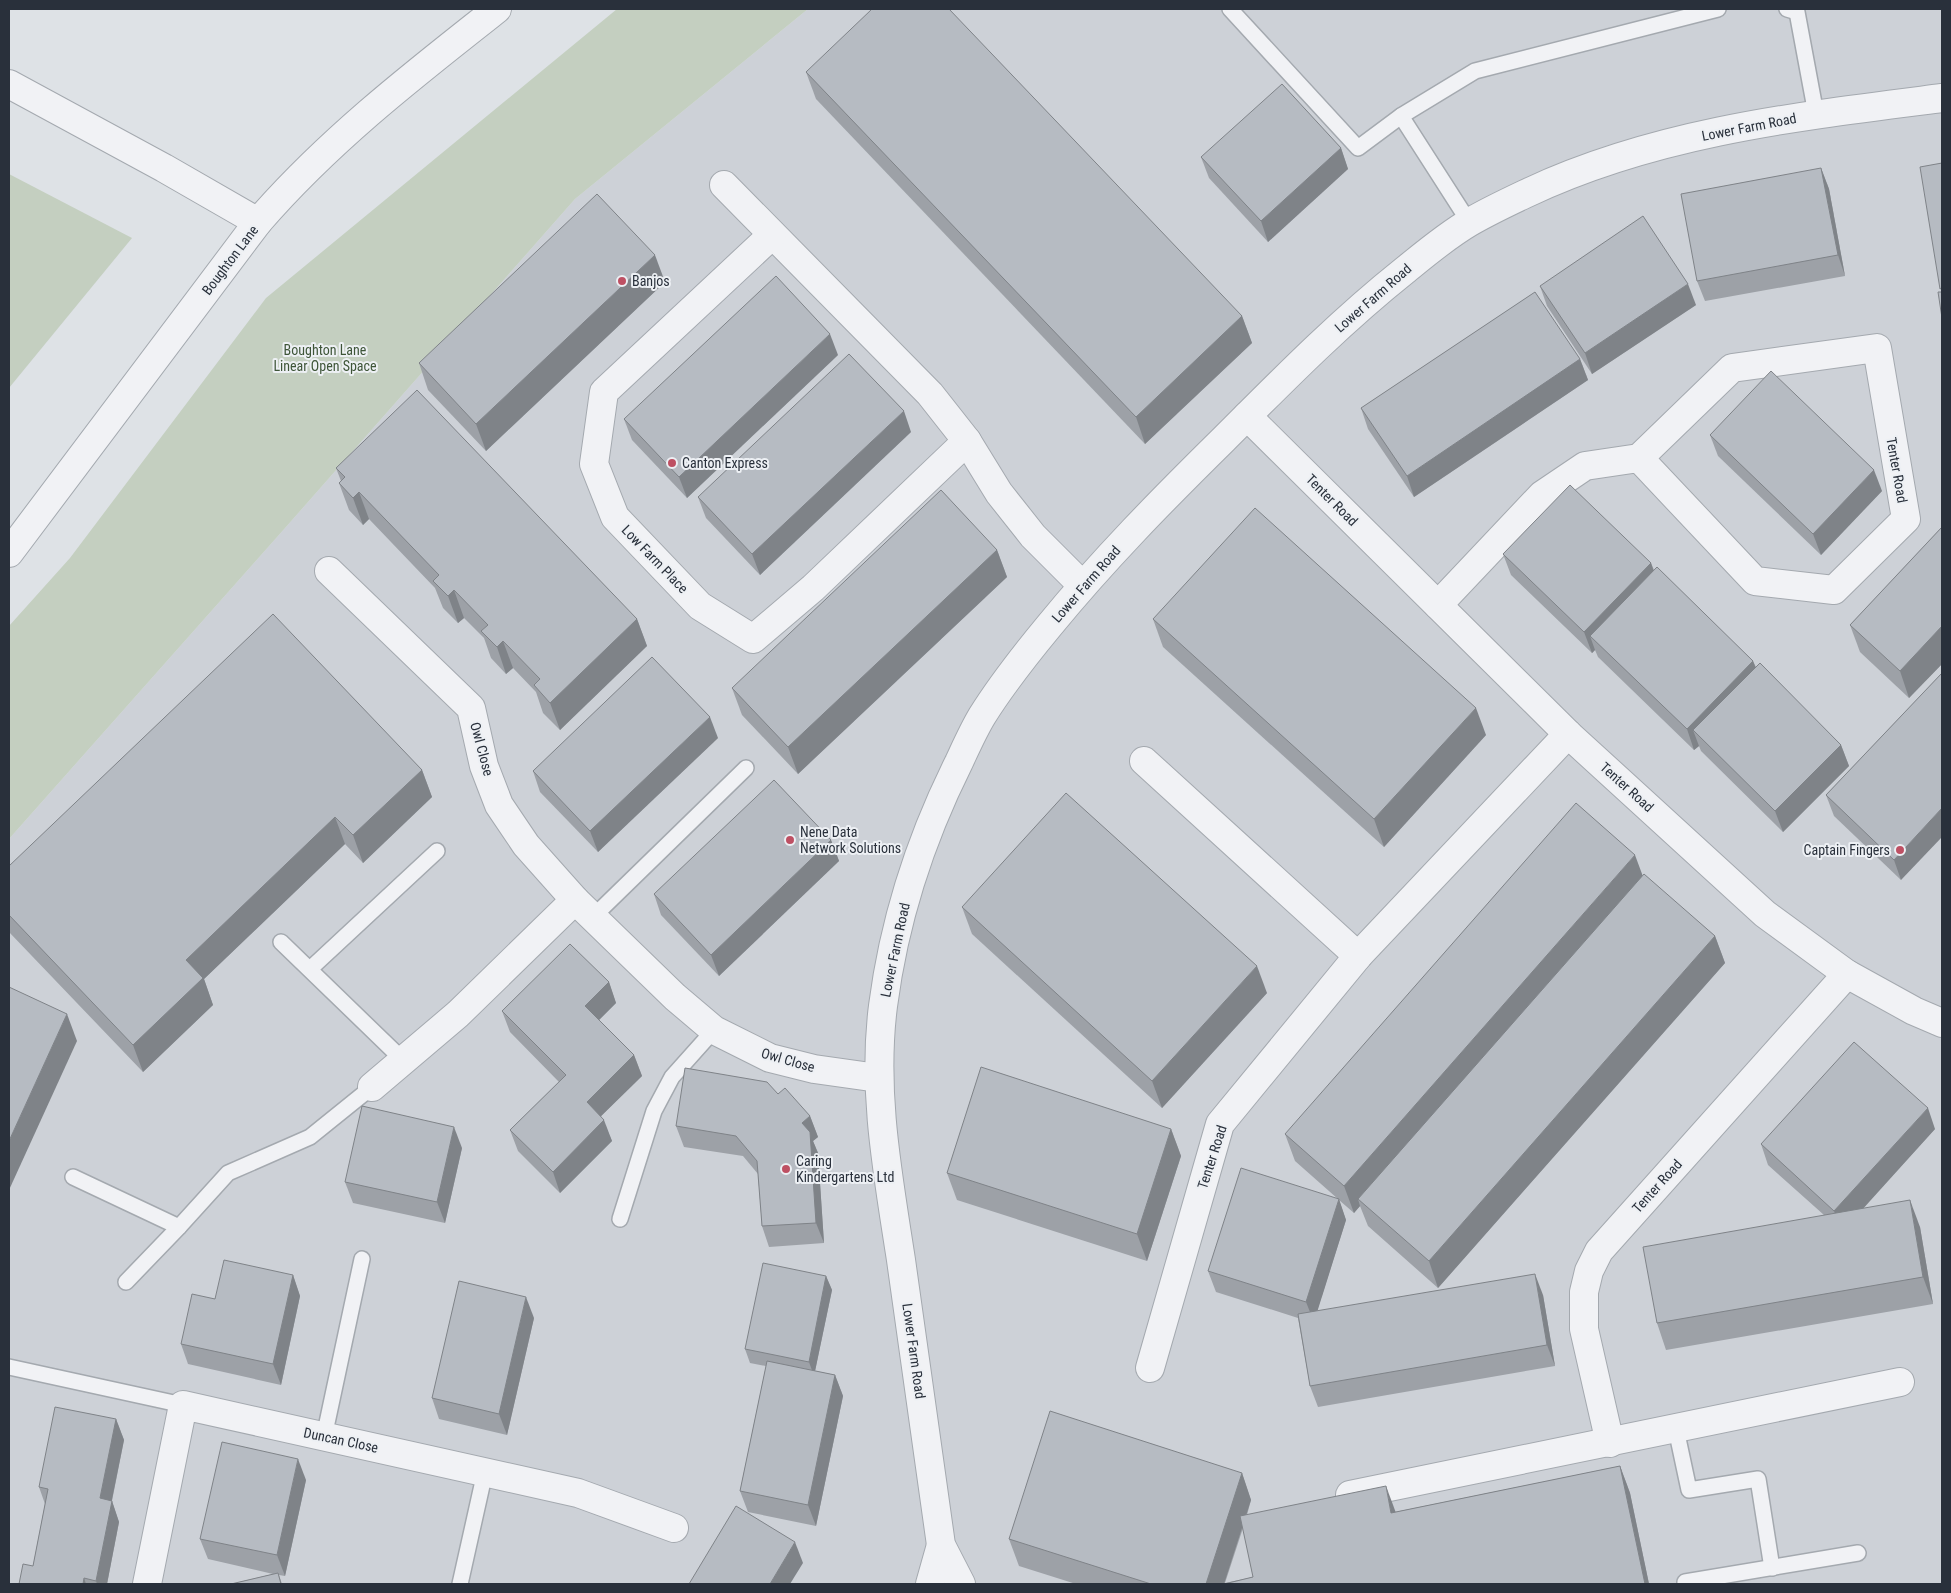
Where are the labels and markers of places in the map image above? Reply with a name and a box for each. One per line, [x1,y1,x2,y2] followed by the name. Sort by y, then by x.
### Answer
[632,273,670,289] place label: Banjos
[616,275,628,287] marker: Banjos
[682,455,768,471] place label: Canton Express
[666,457,678,469] marker: Canton Express
[800,824,901,856] place label: Nene Data Network Solutions
[784,834,796,846] marker: Nene Data Network Solutions
[1804,842,1890,858] place label: Captain Fingers
[1894,844,1906,856] marker: Captain Fingers
[796,1153,894,1185] place label: Caring Kindergartens Ltd
[780,1163,792,1175] marker: Caring Kindergartens Ltd

